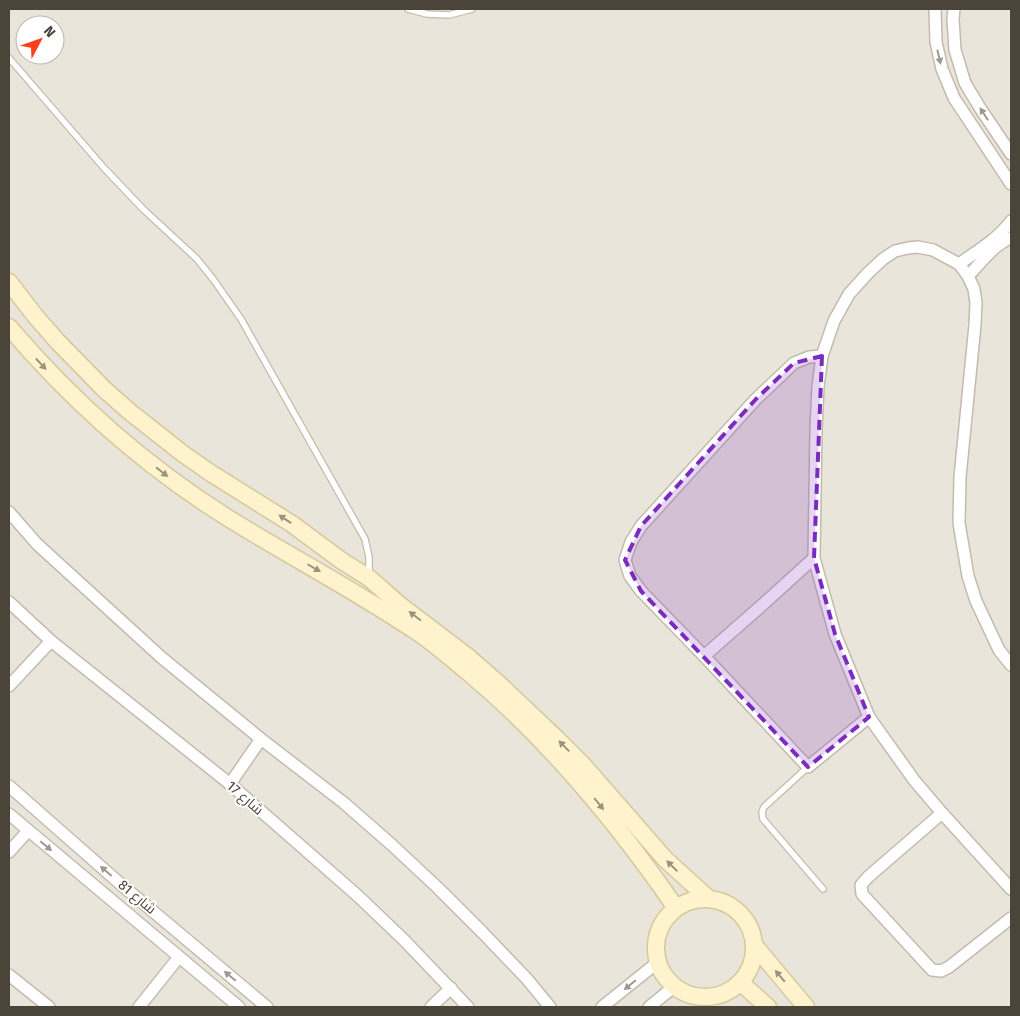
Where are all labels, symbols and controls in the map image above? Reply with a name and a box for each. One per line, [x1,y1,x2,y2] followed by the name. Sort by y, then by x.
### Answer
[15,15,65,65] north arrow
[40,23,59,41] text: N
[935,50,943,65] one-way arrow
[979,107,989,121] one-way arrow
[35,357,47,369] one-way arrow
[155,467,169,477] one-way arrow
[278,515,291,524] one-way arrow
[307,564,322,572] one-way arrow
[408,611,422,621] one-way arrow
[558,740,570,752] one-way arrow
[223,777,267,819] street label: شارع 17
[593,798,604,811] one-way arrow
[39,840,52,851] one-way arrow
[667,860,679,872] one-way arrow
[100,865,113,876] one-way arrow
[115,876,159,918] street label: شارع 81
[224,970,237,981] one-way arrow
[774,970,785,983] one-way arrow
[624,979,637,990] one-way arrow

